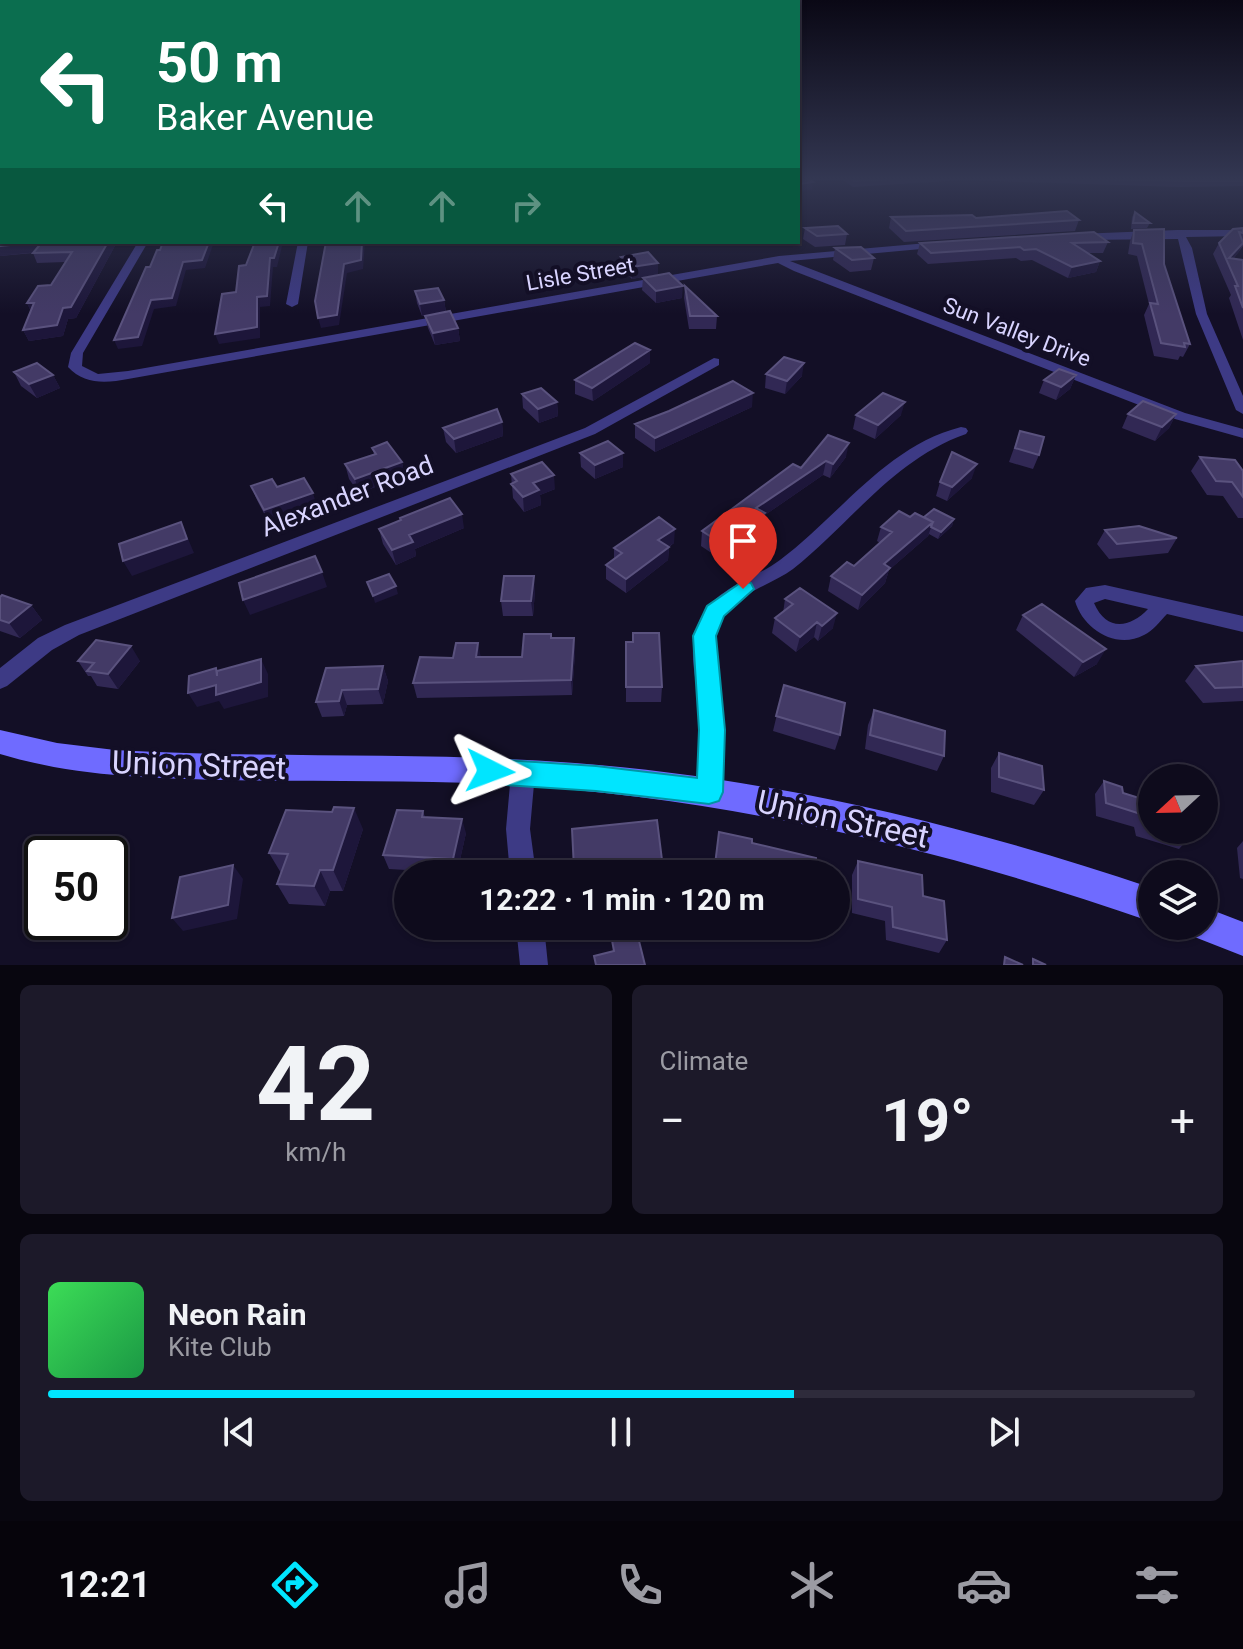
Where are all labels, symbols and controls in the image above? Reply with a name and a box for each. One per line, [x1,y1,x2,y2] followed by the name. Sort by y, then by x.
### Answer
[156,30,283,96] text: 50 m
[24,32,128,136] icon: left
[156,97,374,139] text: Baker Avenue
[252,184,296,228] icon: left
[336,184,380,228] icon: ahead
[420,184,464,228] icon: ahead
[504,184,548,228] icon: right
[524,252,636,296] street label: Lisle Street
[940,292,1094,372] street label: Sun Valley Drive
[257,449,437,543] street label: Alexander Road
[709,507,777,589] pin
[721,519,765,563] icon: arrive
[448,729,532,813] position arrow
[111,743,287,787] street label: Union Street
[1138,764,1218,844] north arrow
[1138,764,1218,940] map controls
[754,782,932,856] street label: Union Street
[24,836,128,940] speed limit sign: 50
[1138,860,1218,940] button: layers
[479,882,765,917] text: 12:22 · 1 min · 120 m
[256,1024,375,1145] text: 42
[660,1046,748,1076] text: Climate
[881,1085,973,1156] text: 19°
[660,1095,685,1147] text: −
[1170,1095,1195,1147] text: +
[285,1137,346,1167] text: km/h
[168,1297,307,1332] text: Neon Rain
[168,1332,272,1362] text: Kite Club
[217,1410,261,1454] icon: previous
[599,1410,643,1454] icon: pause
[982,1410,1026,1454] icon: next
[267,1557,323,1613] icon: directions
[440,1557,496,1613] icon: music
[612,1557,668,1613] icon: phone
[784,1557,840,1613] icon: climate
[956,1557,1012,1613] icon: car
[1129,1557,1185,1613] icon: filters
[58,1564,151,1606] text: 12:21

